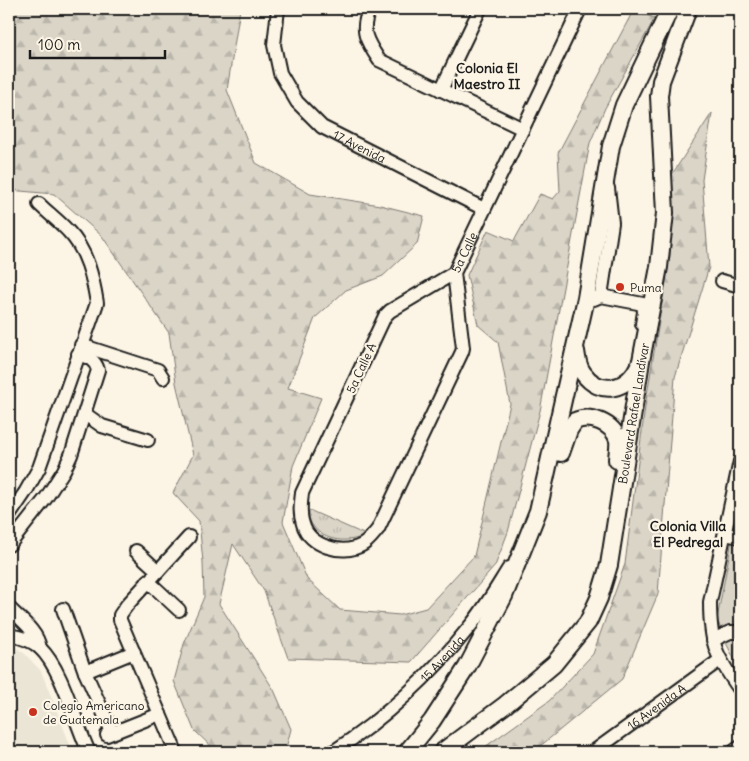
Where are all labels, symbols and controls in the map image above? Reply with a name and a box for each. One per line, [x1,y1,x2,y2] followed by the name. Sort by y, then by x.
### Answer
[30,28,165,60] scale bar
[38,35,80,54] text: 100 m
[454,59,520,93] district label: Colonia El Maestro II
[331,126,389,166] street label: 17 Avenida
[448,230,480,275] street label: 5a Calle
[630,280,662,295] place label: Puma
[614,281,626,293] marker: Puma
[343,340,379,395] street label: 5a Calle A
[614,341,652,485] street label: Boulevard Rafael Landívar
[650,517,726,551] district label: Colonia Villa El Pedregal
[417,632,467,685] street label: 15 Avenida
[624,680,689,732] street label: 16 Avenida A
[43,698,145,727] place label: Colegio Americano de Guatemala
[27,706,39,718] marker: Colegio Americano de Guatemala

